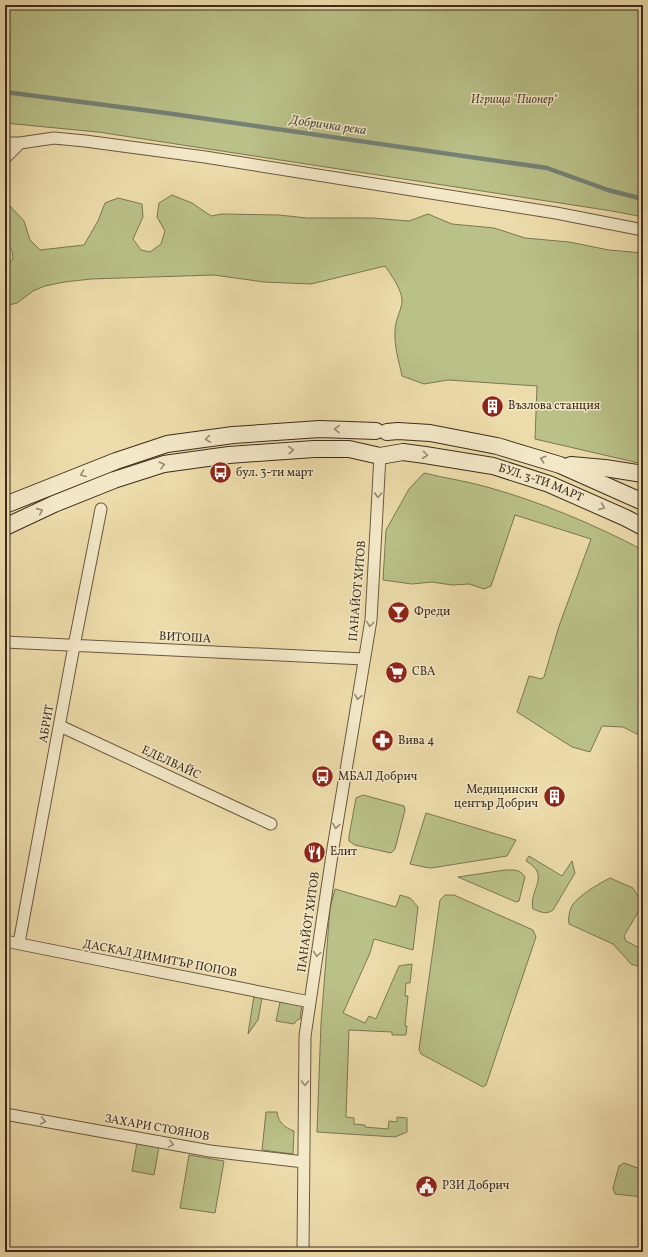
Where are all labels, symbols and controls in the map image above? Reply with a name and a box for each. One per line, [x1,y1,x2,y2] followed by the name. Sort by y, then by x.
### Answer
[471,92,558,108] park label: Игрища "Пионер"
[288,112,367,140] water label: Добричка река
[480,393,506,419] building icon: Възлова станция
[508,398,600,414] place label: Възлова станция
[334,425,340,433] one-way arrow
[205,434,211,443] one-way arrow
[288,446,294,455] one-way arrow
[421,450,428,459] one-way arrow
[540,455,547,464] one-way arrow
[207,460,233,486] bus stop icon: бул. 3-ти март
[496,460,586,506] street label: БУЛ. 3-ТИ МАРТ
[158,461,165,470] one-way arrow
[236,465,313,481] place label: бул. 3-ти март
[80,469,87,477] one-way arrow
[373,492,382,498] one-way arrow
[598,503,605,511] one-way arrow
[37,507,44,515] one-way arrow
[345,540,370,642] street label: ПАНАЙОТ ХИТОВ
[386,599,412,625] bar icon: Фреди
[414,604,450,620] place label: Фреди
[366,621,375,627] one-way arrow
[158,629,212,647] street label: ВИТОША
[383,659,409,685] supermarket icon: CBA
[412,664,436,680] place label: CBA
[354,694,363,700] one-way arrow
[36,704,58,744] street label: АБРИТ
[369,728,395,754] pharmacy icon: Вива 4
[398,733,434,749] place label: Вива 4
[139,741,204,784] street label: ЕДЕЛВАЙС
[309,764,335,790] bus stop icon: МБАЛ Добрич
[338,769,418,785] place label: МБАЛ Добрич
[454,782,538,812] place label: Медицински център Добрич
[541,784,567,810] building icon: Медицински център Добрич
[333,822,341,829] one-way arrow
[302,839,328,865] restaurant icon: Елит
[330,844,357,860] place label: Елит
[293,870,324,973] street label: ПАНАЙОТ ХИТОВ
[81,936,239,982] street label: ДАСКАЛ ДИМИТЪР ПОПОВ
[313,951,322,957] one-way arrow
[301,1080,309,1086] one-way arrow
[103,1111,211,1145] street label: ЗАХАРИ СТОЯНОВ
[40,1116,46,1124] one-way arrow
[168,1139,174,1147] one-way arrow
[414,1173,440,1199] public building icon: РЗИ Добрич
[442,1178,510,1194] place label: РЗИ Добрич

